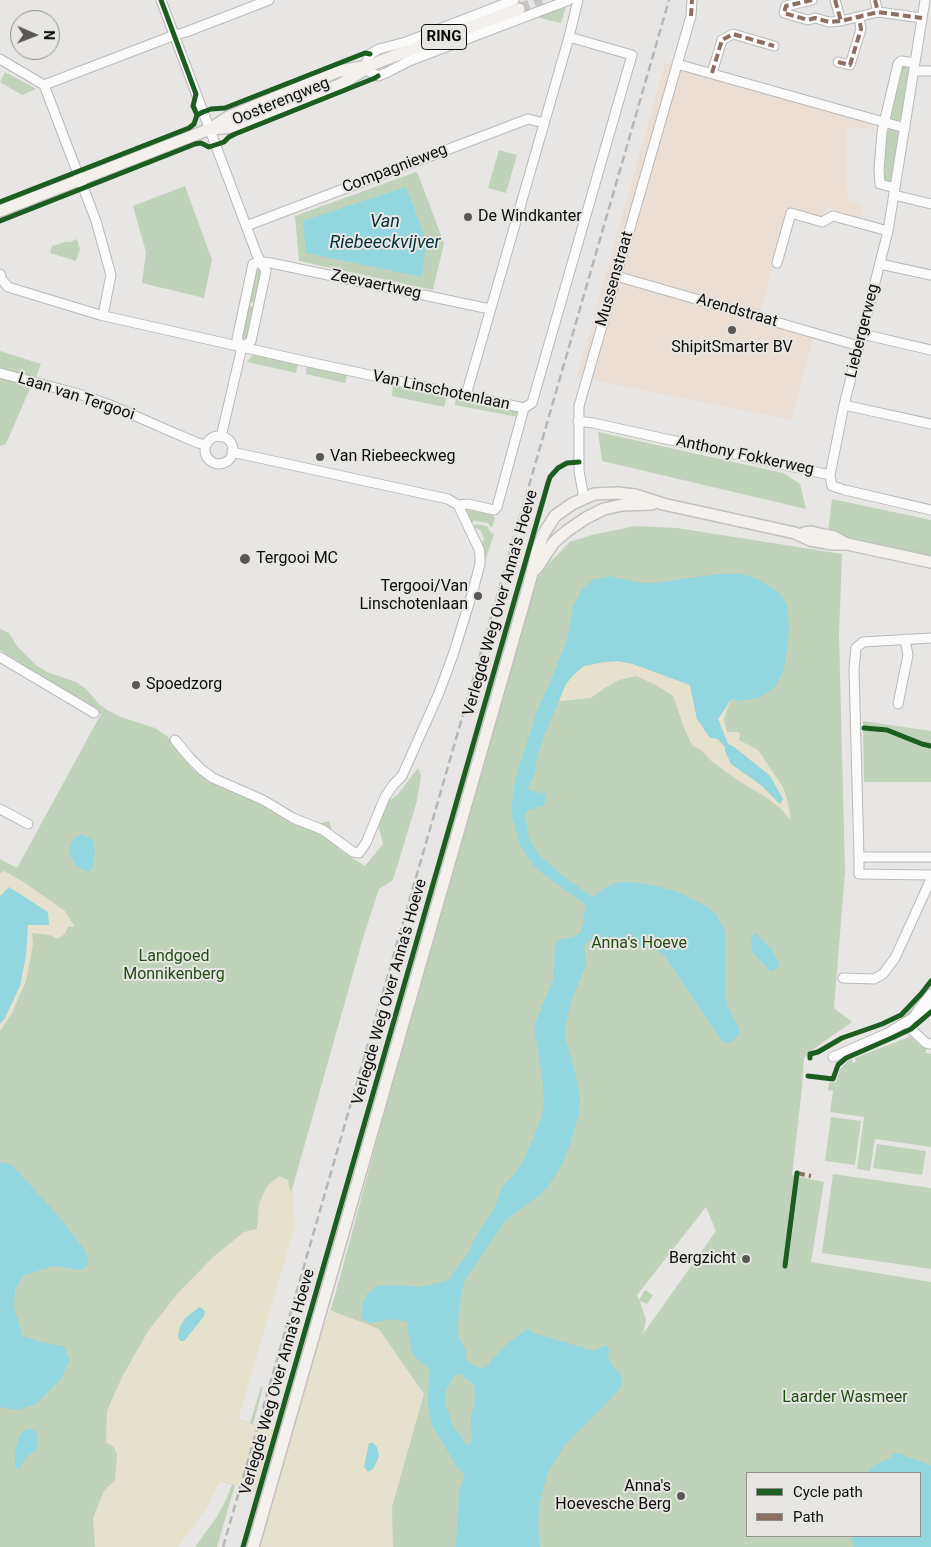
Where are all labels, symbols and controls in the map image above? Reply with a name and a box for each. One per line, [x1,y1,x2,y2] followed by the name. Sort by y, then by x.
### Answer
[10,10,60,60] north arrow
[422,24,466,50] road number: RING
[41,30,57,40] text: N
[230,74,332,130] street label: Oosterengweg
[340,140,450,198] street label: Compagnieweg
[478,207,582,227] place label: De Windkanter
[330,211,440,253] water label: Van Riebeeckvijver
[462,211,474,223] marker: De Windkanter
[592,229,638,329] street label: Mussenstraat
[329,266,423,304] street label: Zeevaertweg
[842,282,884,380] street label: Liebergerweg
[694,290,780,332] street label: Arendstraat
[726,324,738,336] marker: ShipitSmarter BV
[671,338,793,358] place label: ShipitSmarter BV
[371,367,511,415] street label: Van Linschotenlaan
[15,369,137,425] street label: Laan van Tergooi
[674,432,816,480] street label: Anthony Fokkerweg
[330,447,456,467] place label: Van Riebeeckweg
[314,451,326,463] marker: Van Riebeeckweg
[459,488,543,718] street label: Verlegde Weg Over Anna's Hoeve
[256,549,338,569] place label: Tergooi MC
[238,552,252,566] marker: Tergooi MC
[359,577,468,615] place label: Tergooi/Van Linschotenlaan
[472,590,484,602] marker: Tergooi/Van Linschotenlaan
[146,675,222,695] place label: Spoedzorg
[130,679,142,691] marker: Spoedzorg
[348,877,432,1107] street label: Verlegde Weg Over Anna's Hoeve
[591,934,687,954] park label: Anna's Hoeve
[123,947,225,985] park label: Landgoed Monnikenberg
[669,1249,736,1269] place label: Bergzicht
[740,1253,752,1265] marker: Bergzicht
[236,1267,320,1497] street label: Verlegde Weg Over Anna's Hoeve
[782,1388,908,1408] park label: Laarder Wasmeer
[746,1472,921,1537] legend
[555,1477,671,1515] place label: Anna's Hoevesche Berg
[793,1483,863,1501] text: Cycle path
[675,1490,687,1502] marker: Anna's Hoevesche Berg
[793,1508,824,1526] text: Path

